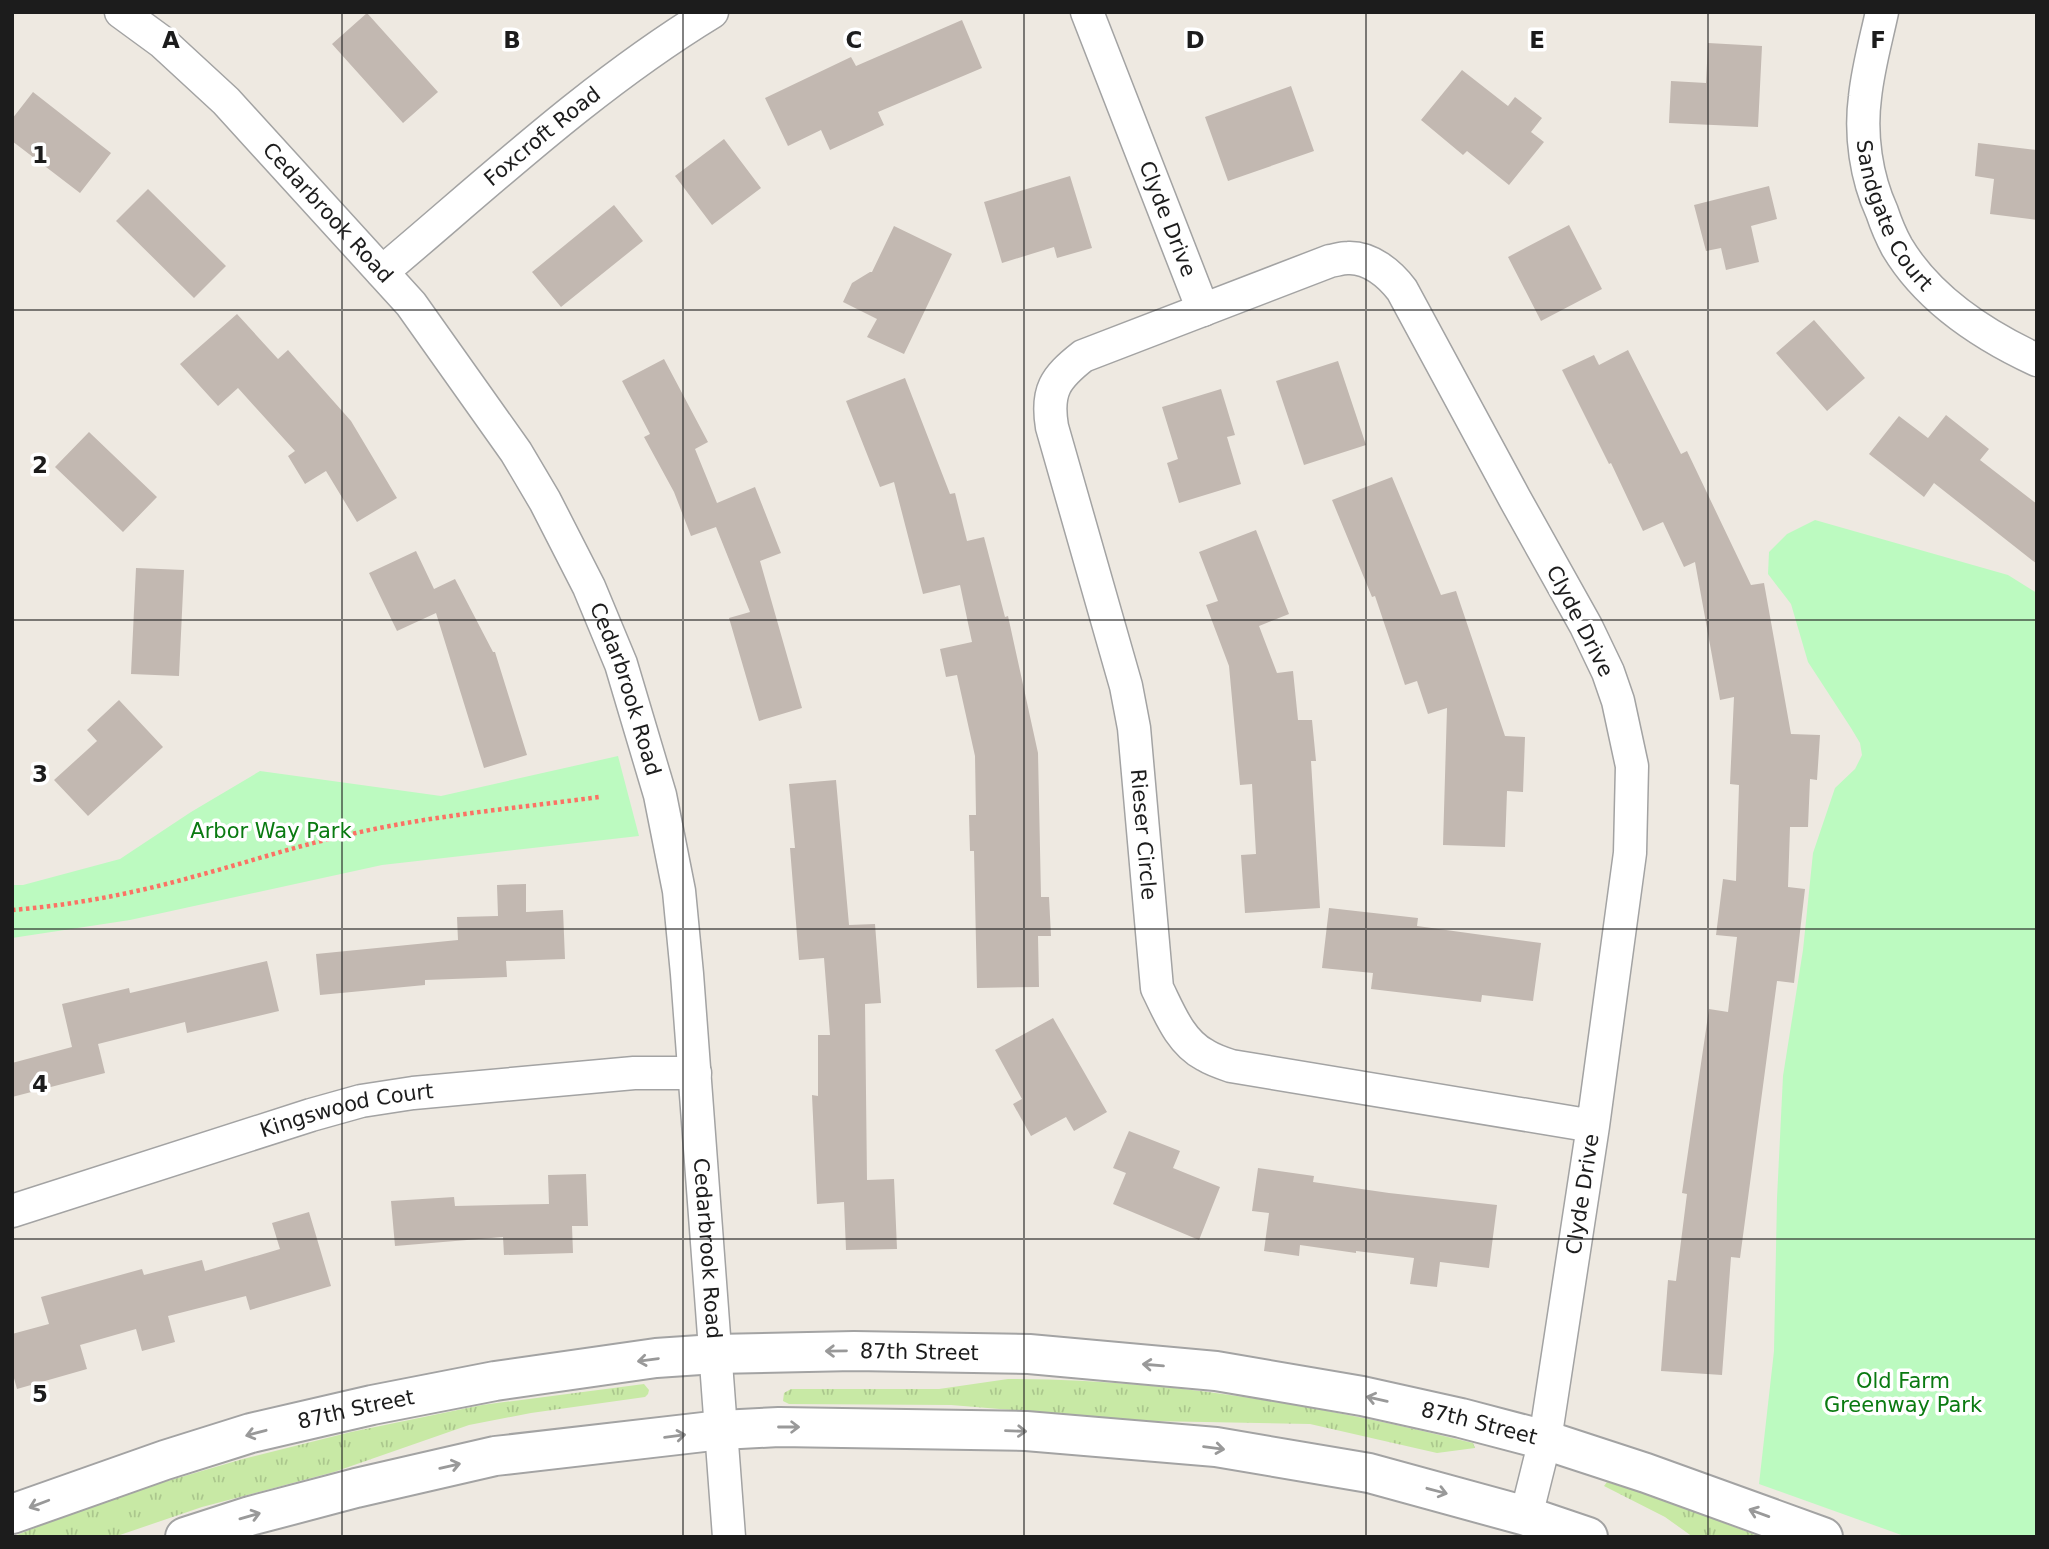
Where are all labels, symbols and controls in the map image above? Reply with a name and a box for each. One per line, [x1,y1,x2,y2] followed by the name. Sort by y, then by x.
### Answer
[162,27,180,53] text: A
[503,27,521,53] text: B
[846,27,862,53] text: C
[1185,27,1205,53] text: D
[1529,27,1545,53] text: E
[1870,27,1886,53] text: F
[479,82,605,191] street label: Foxcroft Road
[258,138,398,288] street label: Cedarbrook Road
[1852,139,1937,296] street label: Sandgate Court
[32,142,48,168] text: 1
[1134,158,1201,280] street label: Clyde Drive
[32,452,48,478] text: 2
[1542,561,1618,681] street label: Clyde Drive
[585,599,666,778] street label: Cedarbrook Road
[32,761,48,787] text: 3
[1126,768,1161,901] street label: Rieser Circle
[190,819,352,843] park label: Arbor Way Park
[32,1071,48,1097] text: 4
[257,1079,434,1143] street label: Kingswood Court
[1562,1132,1604,1256] street label: Clyde Drive
[689,1157,726,1340] street label: Cedarbrook Road
[860,1339,979,1365] street label: 87th Street
[825,1344,848,1358] one-way arrow
[637,1353,659,1366] one-way arrow
[1142,1358,1164,1371] one-way arrow
[1824,1369,1983,1417] park label: Old Farm Greenway Park
[32,1381,48,1407] text: 5
[295,1385,416,1434] street label: 87th Street
[1366,1392,1389,1405] one-way arrow
[1419,1398,1540,1449] street label: 87th Street
[777,1420,800,1434] one-way arrow
[1005,1424,1028,1437] one-way arrow
[245,1427,267,1440] one-way arrow
[663,1429,686,1442] one-way arrow
[1202,1441,1225,1454] one-way arrow
[438,1459,461,1473] one-way arrow
[1426,1486,1448,1499] one-way arrow
[29,1498,51,1511] one-way arrow
[1749,1506,1771,1519] one-way arrow
[238,1509,260,1522] one-way arrow

